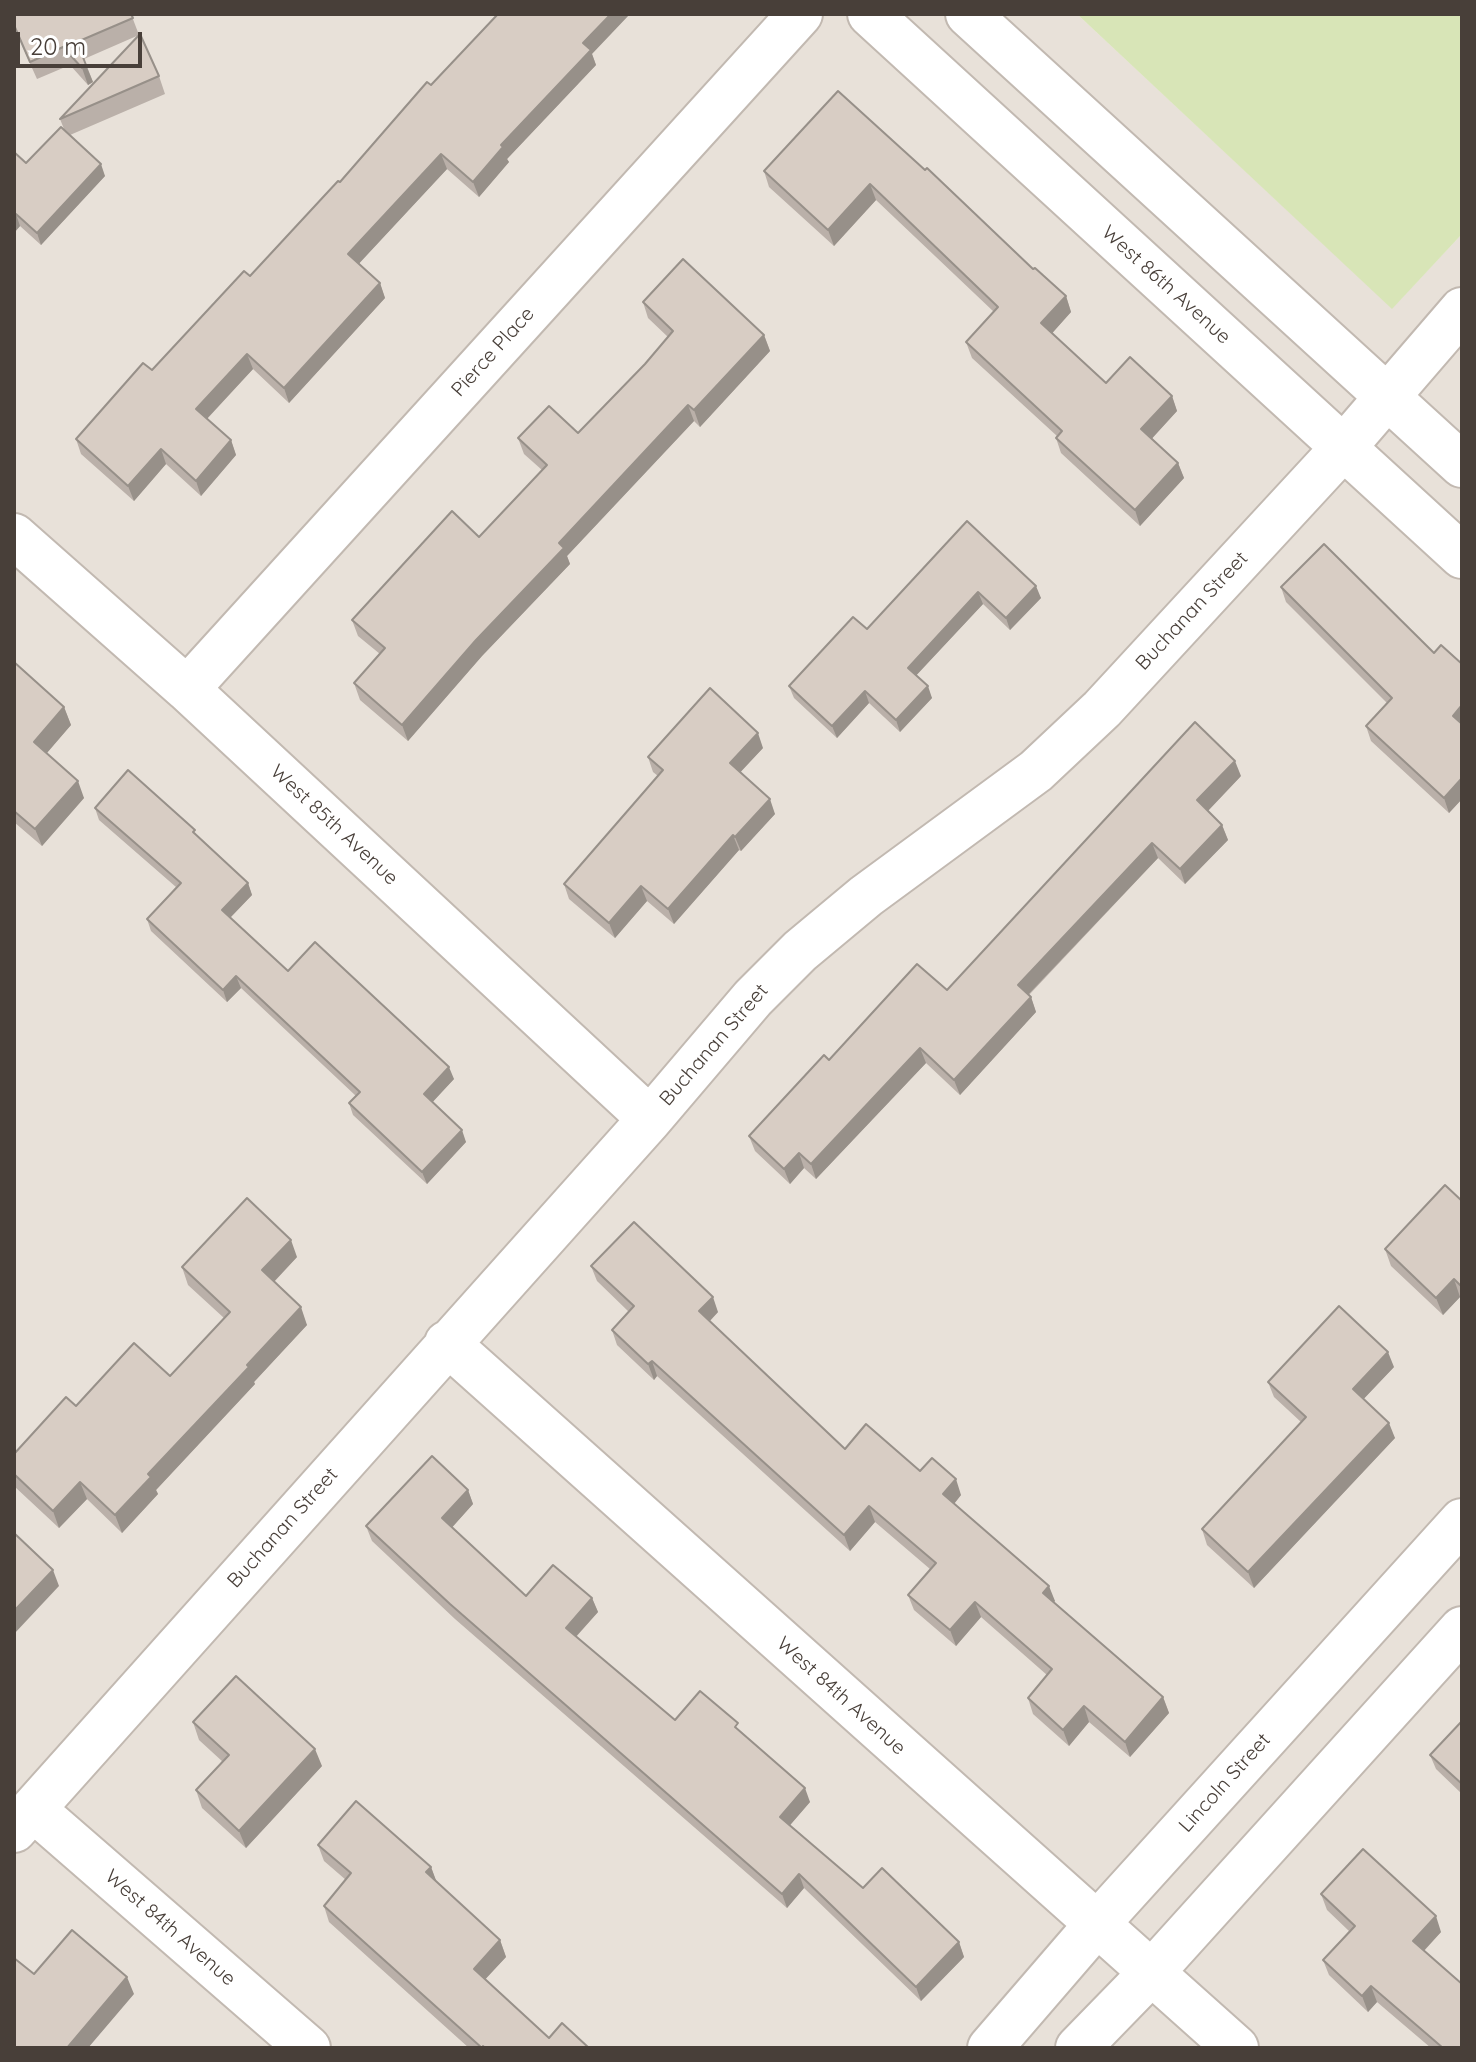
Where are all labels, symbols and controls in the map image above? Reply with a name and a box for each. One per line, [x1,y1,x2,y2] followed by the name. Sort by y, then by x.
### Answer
[20,16,146,66] scale bar
[30,31,86,61] text: 20 m
[1096,221,1236,349] street label: West 86th Avenue
[447,302,539,402] street label: Pierce Place
[1131,547,1253,675] street label: Buchanan Street
[265,760,403,890] street label: West 85th Avenue
[655,979,773,1111] street label: Buchanan Street
[223,1463,343,1593] street label: Buchanan Street
[772,1632,910,1760] street label: West 84th Avenue
[1174,1728,1276,1838] street label: Lincoln Street
[100,1865,240,1991] street label: West 84th Avenue

